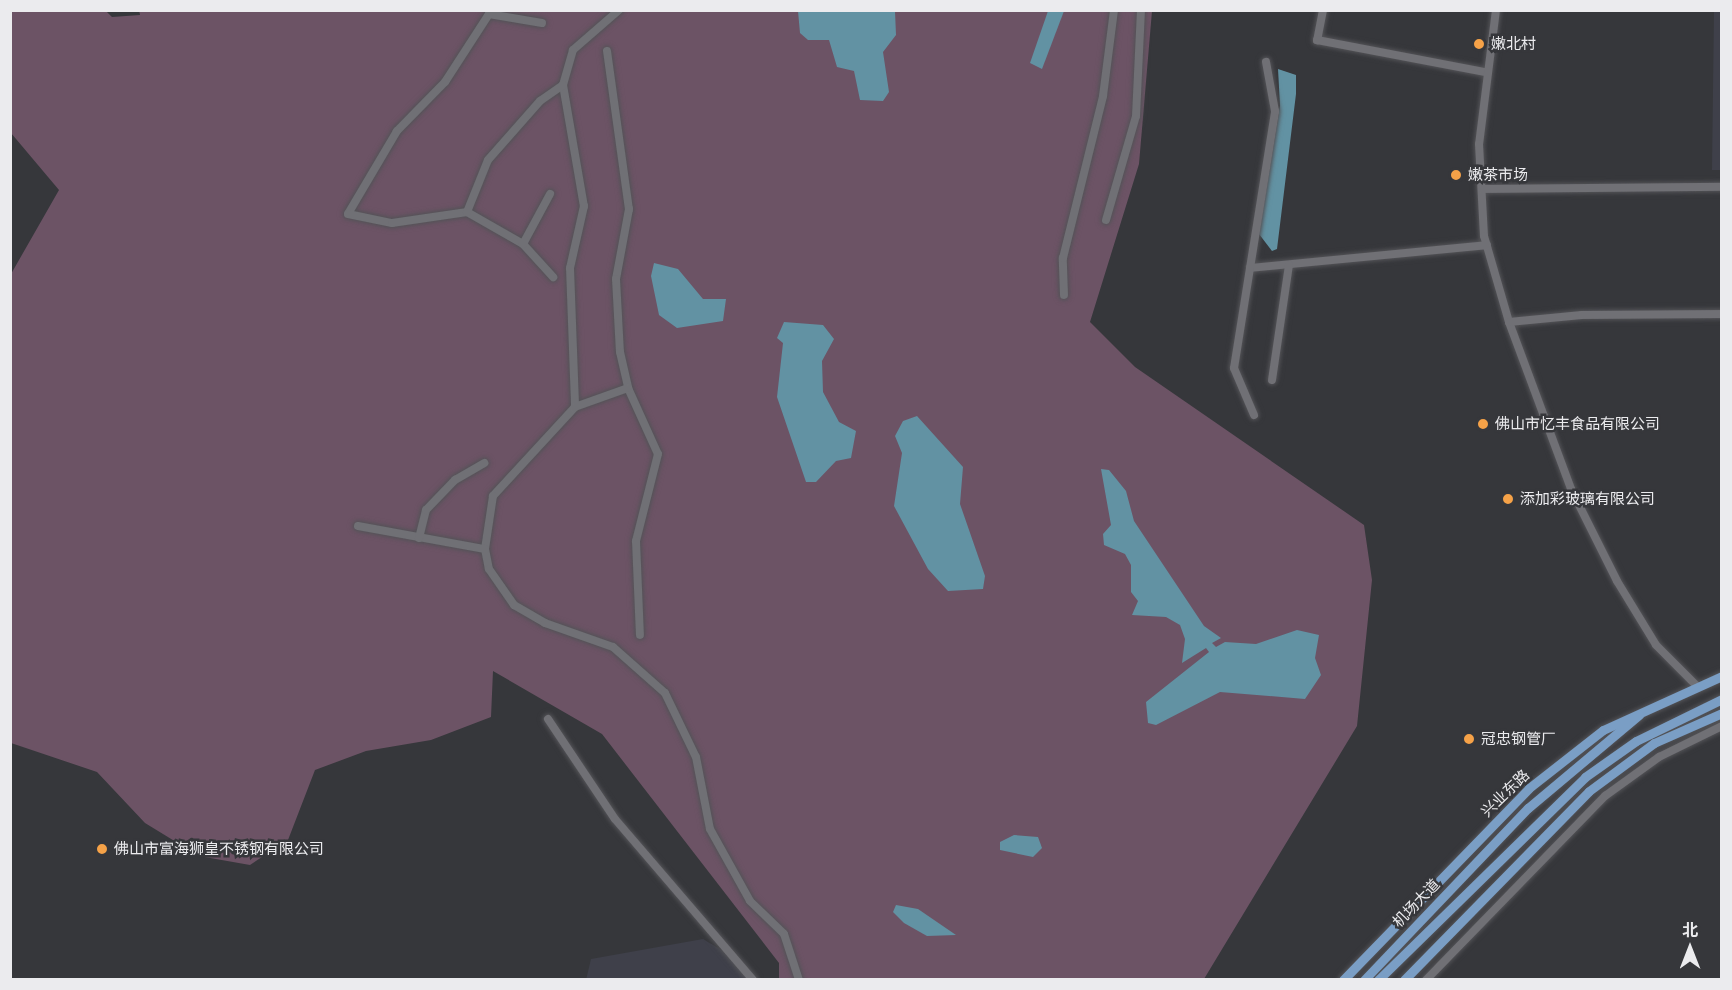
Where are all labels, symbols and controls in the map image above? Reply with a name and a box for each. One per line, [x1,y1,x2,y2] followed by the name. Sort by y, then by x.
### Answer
[1491,35,1536,53] place label: 嫩北村
[1472,37,1486,51] marker: 嫩北村
[1468,166,1528,184] place label: 嫩茶市场
[1449,168,1463,182] marker: 嫩茶市场
[1495,415,1660,433] place label: 佛山市忆丰食品有限公司
[1476,417,1490,431] marker: 佛山市忆丰食品有限公司
[1520,490,1655,508] place label: 添加彩玻璃有限公司
[1501,492,1515,506] marker: 添加彩玻璃有限公司
[1481,730,1556,748] place label: 冠忠钢管厂
[1462,732,1476,746] marker: 冠忠钢管厂
[1477,766,1533,820] street label: 兴业东路
[114,840,324,858] place label: 佛山市富海狮皇不锈钢有限公司
[95,842,109,856] marker: 佛山市富海狮皇不锈钢有限公司
[1389,875,1443,931] street label: 机场大道
[1660,918,1720,978] north arrow
[1682,920,1698,940] text: 北

